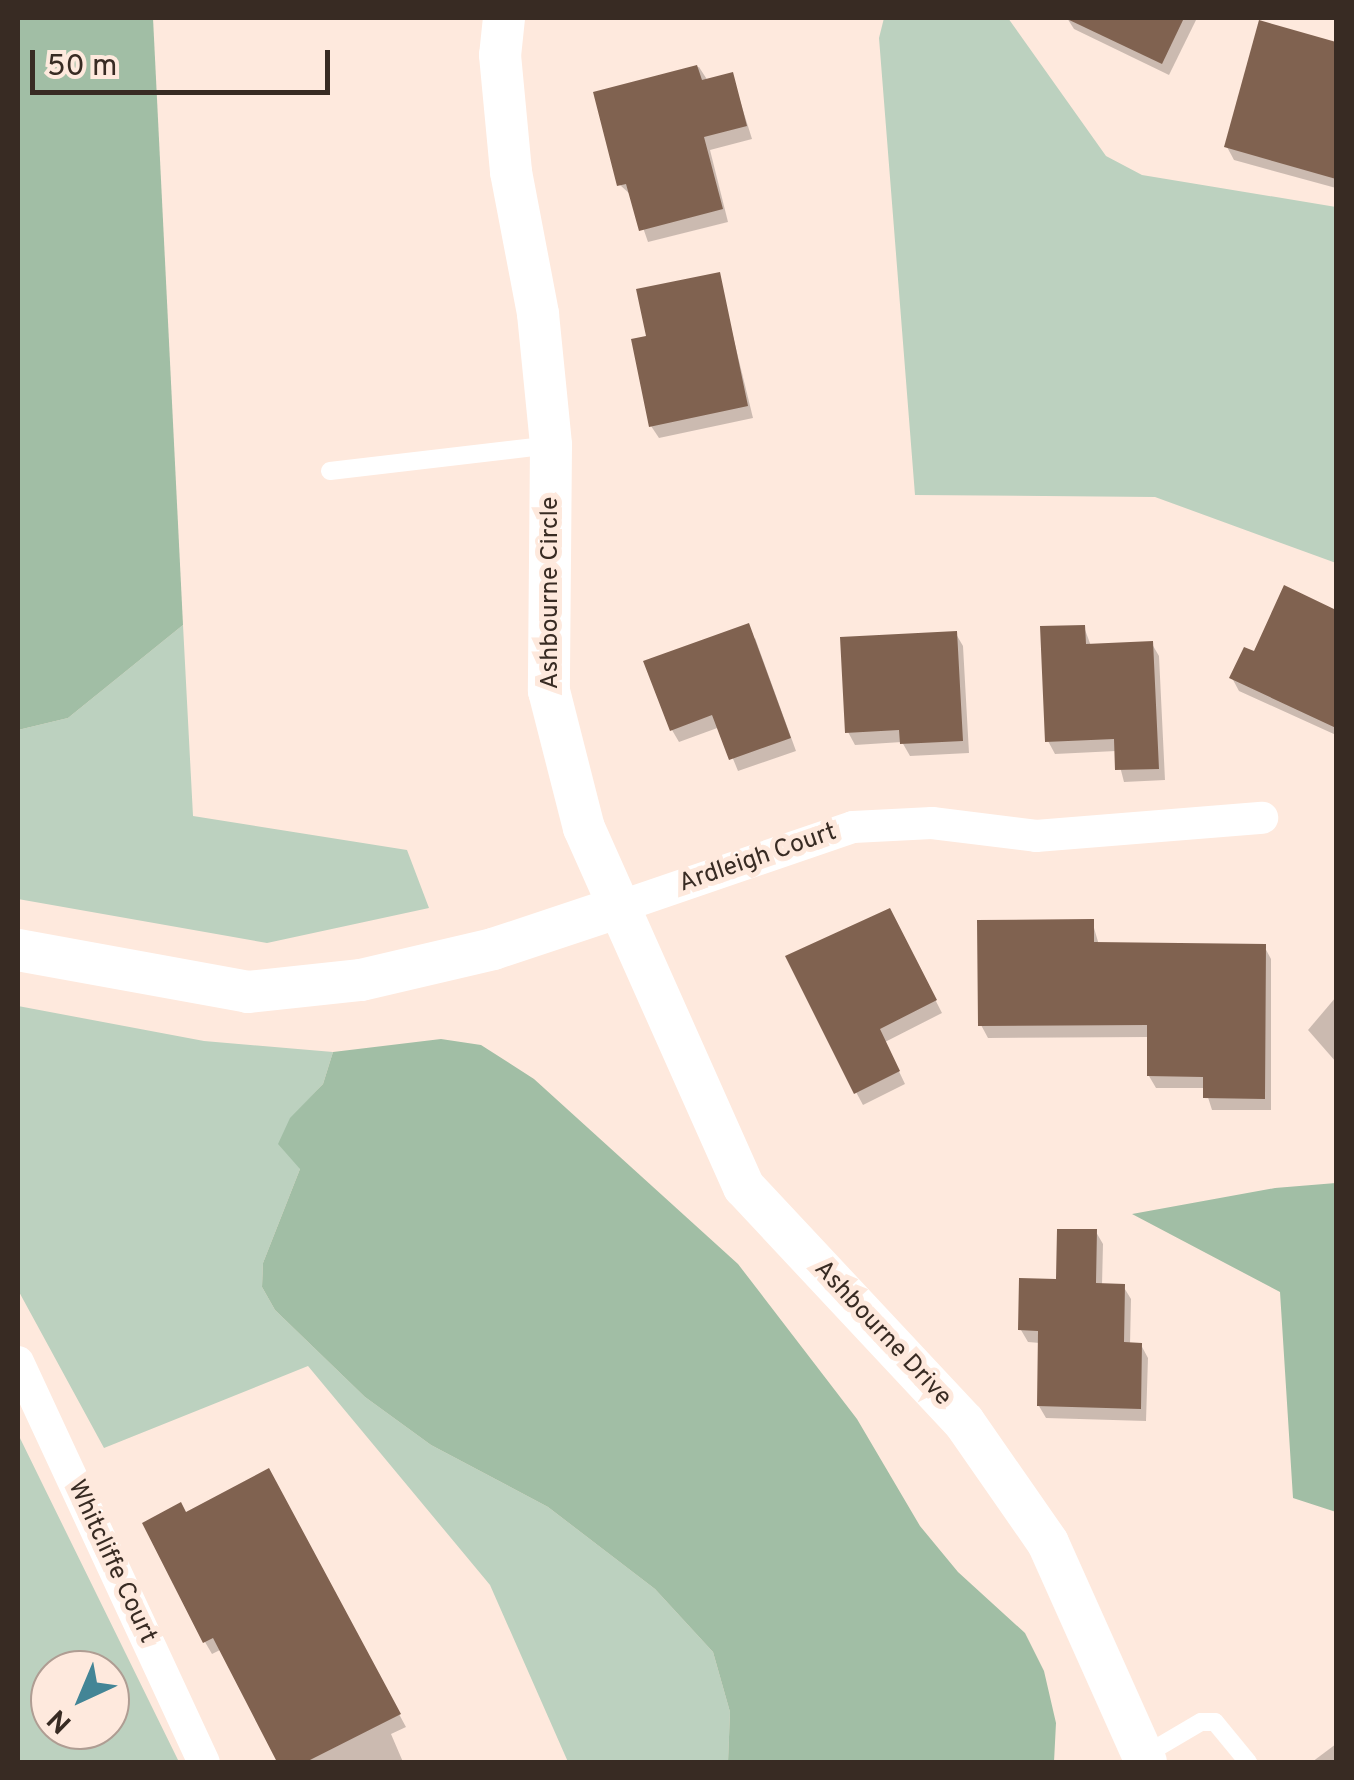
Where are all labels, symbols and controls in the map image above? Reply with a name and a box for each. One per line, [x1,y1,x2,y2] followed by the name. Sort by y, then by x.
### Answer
[35,30,335,92] scale bar
[47,49,117,86] text: 50 m
[536,497,566,689] street label: Ashbourne Circle
[675,818,841,900] street label: Ardleigh Court
[807,1255,957,1413] street label: Ashbourne Drive
[60,1476,162,1648] street label: Whitcliffe Court
[30,1650,130,1750] north arrow
[41,1700,80,1740] text: N

